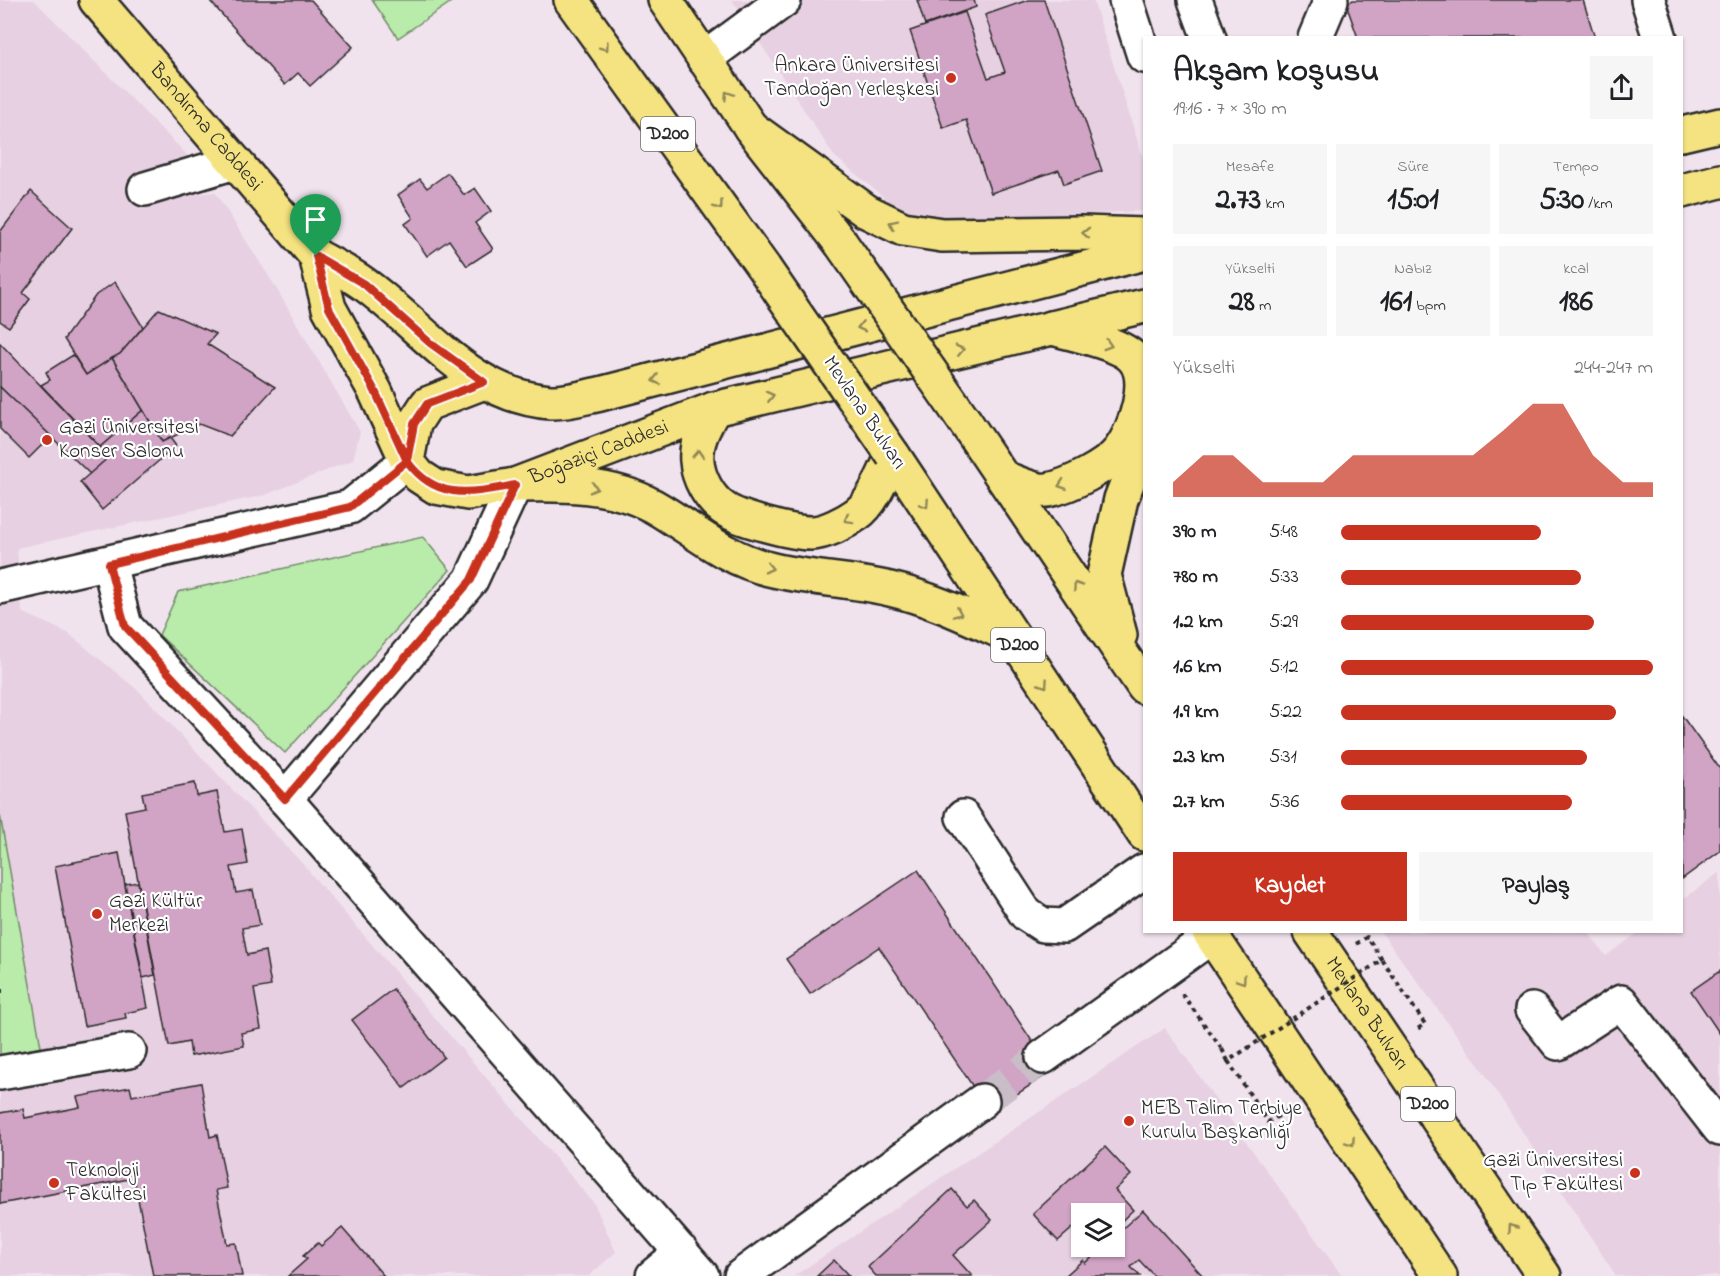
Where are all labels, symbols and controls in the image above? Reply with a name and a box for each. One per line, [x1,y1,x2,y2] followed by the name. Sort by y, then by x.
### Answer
[598,41,609,52] one-way arrow
[1173,48,1379,96] text: Akşam koşusu
[764,51,939,107] place label: Ankara Üniversitesi Tandoğan Yerleşkesi
[141,56,269,198] street label: Bandırma Caddesi
[1590,56,1653,119] button: share
[944,71,958,85] marker: Ankara Üniversitesi Tandoğan Yerleşkesi
[725,90,736,101] one-way arrow
[1173,95,1287,124] text: 19:16 · 7 × 390 m
[641,117,695,151] road number: D200
[1226,155,1274,179] text: Mesafe
[1397,155,1429,179] text: Süre
[1553,155,1599,179] text: Tempo
[1215,179,1261,223] text: 2.73
[1387,179,1439,223] text: 15:01
[1539,179,1584,223] text: 5:30
[1261,192,1285,216] text: km
[1584,192,1613,216] text: /km
[290,194,341,256] pin
[712,199,723,210] one-way arrow
[299,203,332,236] icon: arrive
[888,220,899,231] one-way arrow
[1082,227,1091,239] one-way arrow
[1225,257,1275,281] text: Yükselti
[1394,257,1432,281] text: Nabız
[1563,257,1589,281] text: kcal
[1229,281,1255,325] text: 28
[1380,281,1412,325] text: 161
[1559,281,1593,325] text: 186
[1255,294,1271,318] text: m
[1412,294,1446,318] text: bpm
[857,320,867,333] one-way arrow
[1102,338,1113,350] one-way arrow
[955,345,965,358] one-way arrow
[815,350,913,476] street label: Mevlana Bulvarı
[1173,354,1235,383] text: Yükselti
[1574,354,1653,383] text: 244–247 m
[651,372,661,385] one-way arrow
[765,390,775,403] one-way arrow
[59,413,199,467] place label: Gazi Üniversitesi Konser Salonu
[524,413,673,494] street label: Boğaziçi Caddesi
[40,433,54,447] marker: Gazi Üniversitesi Konser Salonu
[692,449,705,458] one-way arrow
[1057,478,1068,490] one-way arrow
[589,481,599,494] one-way arrow
[918,497,929,508] one-way arrow
[844,512,854,523] one-way arrow
[1173,518,1216,547] text: 390 m
[1269,518,1298,547] text: 5:48
[764,561,774,574] one-way arrow
[1173,563,1218,592] text: 780 m
[1269,563,1299,592] text: 5:33
[1072,582,1084,592] one-way arrow
[952,606,963,618] one-way arrow
[1173,608,1223,637] text: 1.2 km
[1269,608,1298,637] text: 5:29
[991,628,1045,662] road number: D200
[1173,653,1222,682] text: 1.6 km
[1269,653,1298,682] text: 5:12
[1037,678,1049,688] one-way arrow
[1173,698,1219,727] text: 1.9 km
[1269,698,1302,727] text: 5:22
[1173,743,1225,772] text: 2.3 km
[1269,743,1297,772] text: 5:31
[1173,788,1225,817] text: 2.7 km
[1269,788,1299,817] text: 5:36
[1173,852,1407,921] button: Kaydet
[1419,852,1653,921] button: Paylaş
[109,887,203,941] place label: Gazi Kültür Merkezi
[90,907,104,921] marker: Gazi Kültür Merkezi
[1317,951,1416,1077] street label: Mevlana Bulvarı
[1235,973,1246,984] one-way arrow
[1401,1087,1455,1121] road number: D200
[1141,1094,1303,1150] place label: MEB Talim Terbiye Kurulu Başkanlığı
[1122,1114,1136,1128] marker: MEB Talim Terbiye Kurulu Başkanlığı
[1343,1136,1355,1146] one-way arrow
[1483,1146,1623,1200] place label: Gazi Üniversitesi Tıp Fakültesi
[65,1156,147,1210] place label: Teknoloji Fakültesi
[1628,1166,1642,1180] marker: Gazi Üniversitesi Tıp Fakültesi
[47,1176,61,1190] marker: Teknoloji Fakültesi
[1071,1203,1125,1257] map controls
[1071,1203,1125,1257] button: layers
[1508,1223,1519,1234] one-way arrow

